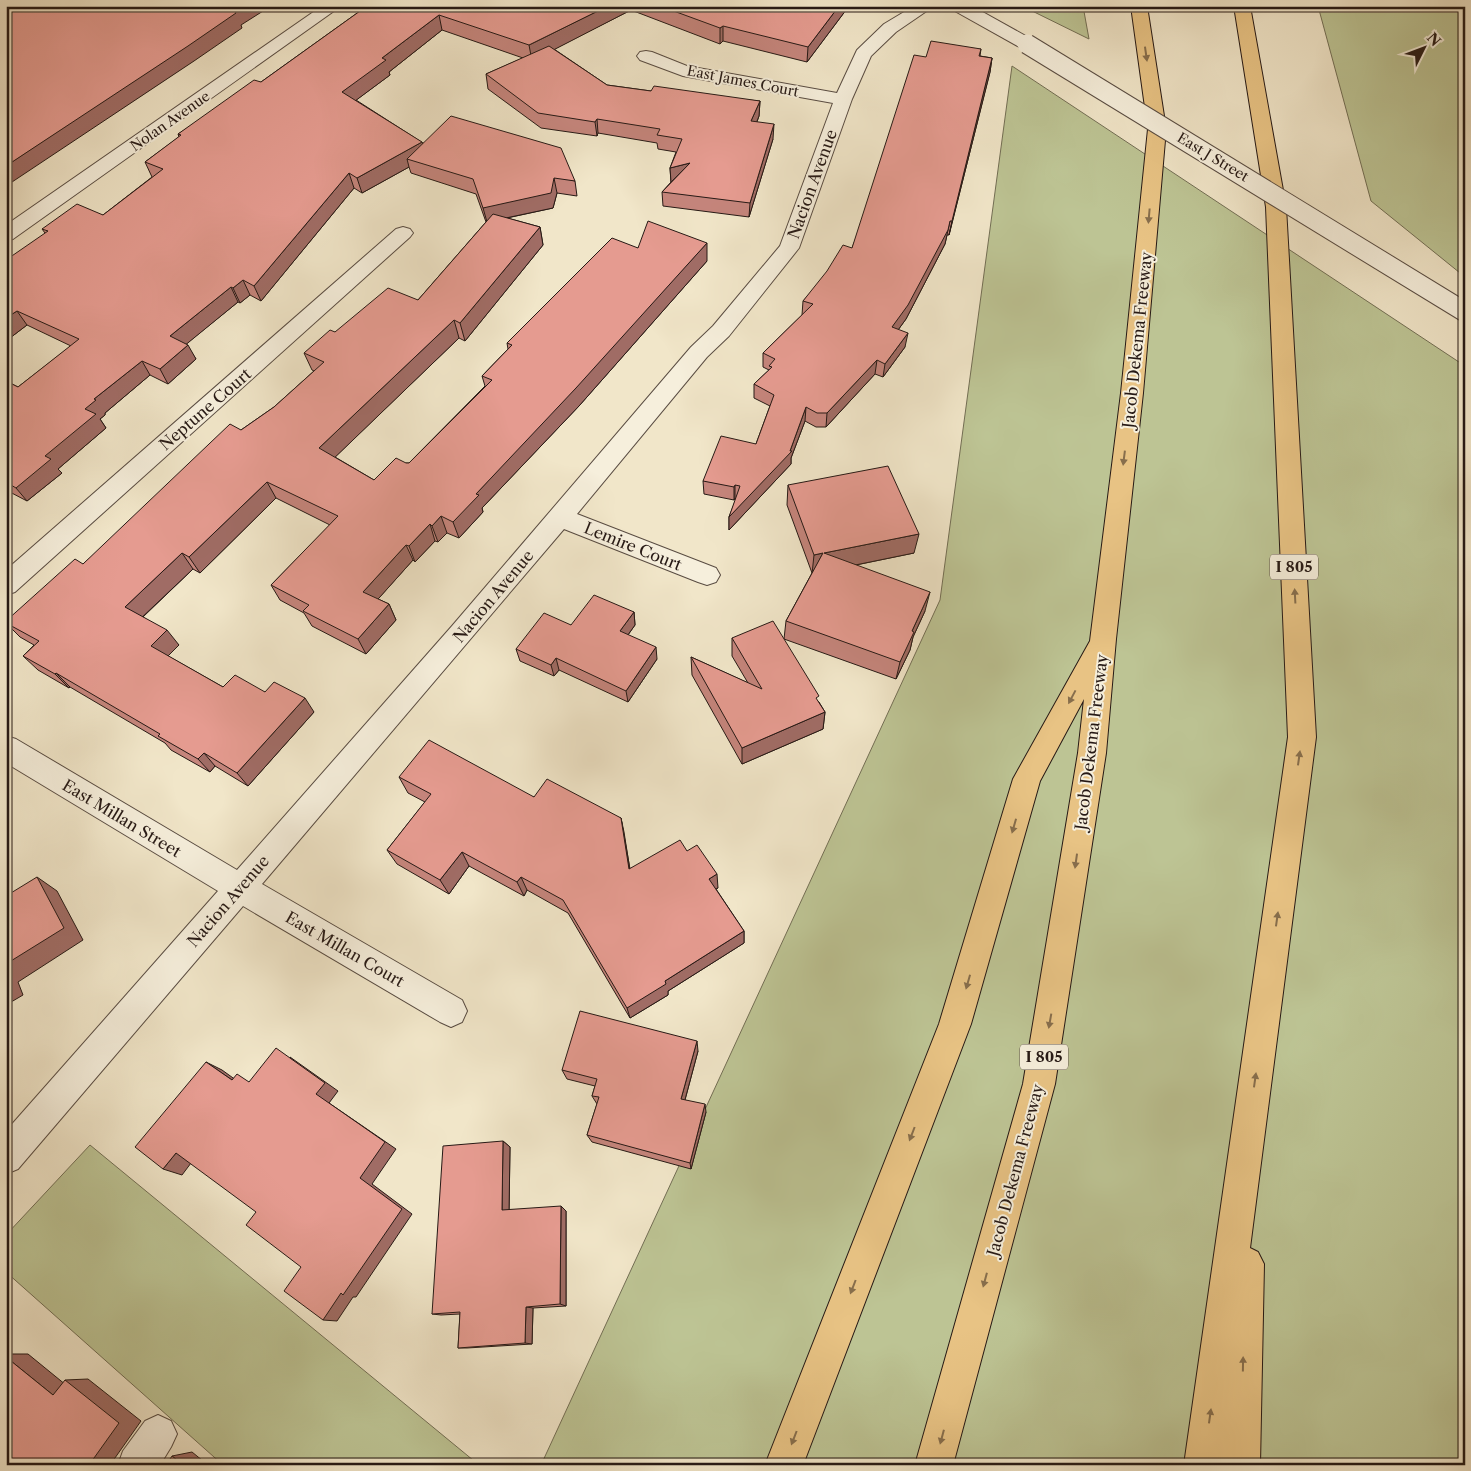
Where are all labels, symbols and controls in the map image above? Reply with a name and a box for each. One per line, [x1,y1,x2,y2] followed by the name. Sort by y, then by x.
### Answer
[1398,22,1448,72] north arrow
[1423,29,1444,50] text: N
[1143,47,1151,63] one-way arrow
[686,61,800,101] street label: East James Court
[127,87,213,155] street label: Nolan Avenue
[783,127,841,241] street label: Nacion Avenue
[1174,129,1252,185] street label: East J Street
[1145,208,1153,224] one-way arrow
[1117,250,1156,432] street label: Jacob Dekema Freeway
[155,364,255,454] street label: Neptune Court
[1120,451,1128,467] one-way arrow
[581,517,685,575] street label: Lemire Court
[448,546,538,646] street label: Nacion Avenue
[1270,554,1318,580] road number: I 805
[1290,587,1298,603] one-way arrow
[1070,652,1112,834] street label: Jacob Dekema Freeway
[1067,690,1076,704] one-way arrow
[1295,750,1303,766] one-way arrow
[59,775,185,861] street label: East Millan Street
[1009,819,1017,834] one-way arrow
[183,851,273,951] street label: Nacion Avenue
[1072,853,1080,869] one-way arrow
[282,907,408,991] street label: East Millan Court
[1273,911,1281,927] one-way arrow
[963,974,971,989] one-way arrow
[1045,1013,1053,1029] one-way arrow
[1020,1044,1068,1070] road number: I 805
[1252,1072,1260,1088] one-way arrow
[982,1081,1048,1261] street label: Jacob Dekema Freeway
[908,1127,915,1142] one-way arrow
[981,1273,989,1288] one-way arrow
[849,1279,856,1294] one-way arrow
[1240,1355,1248,1371] one-way arrow
[1206,1408,1214,1424] one-way arrow
[938,1430,946,1445] one-way arrow
[790,1431,798,1446] one-way arrow

